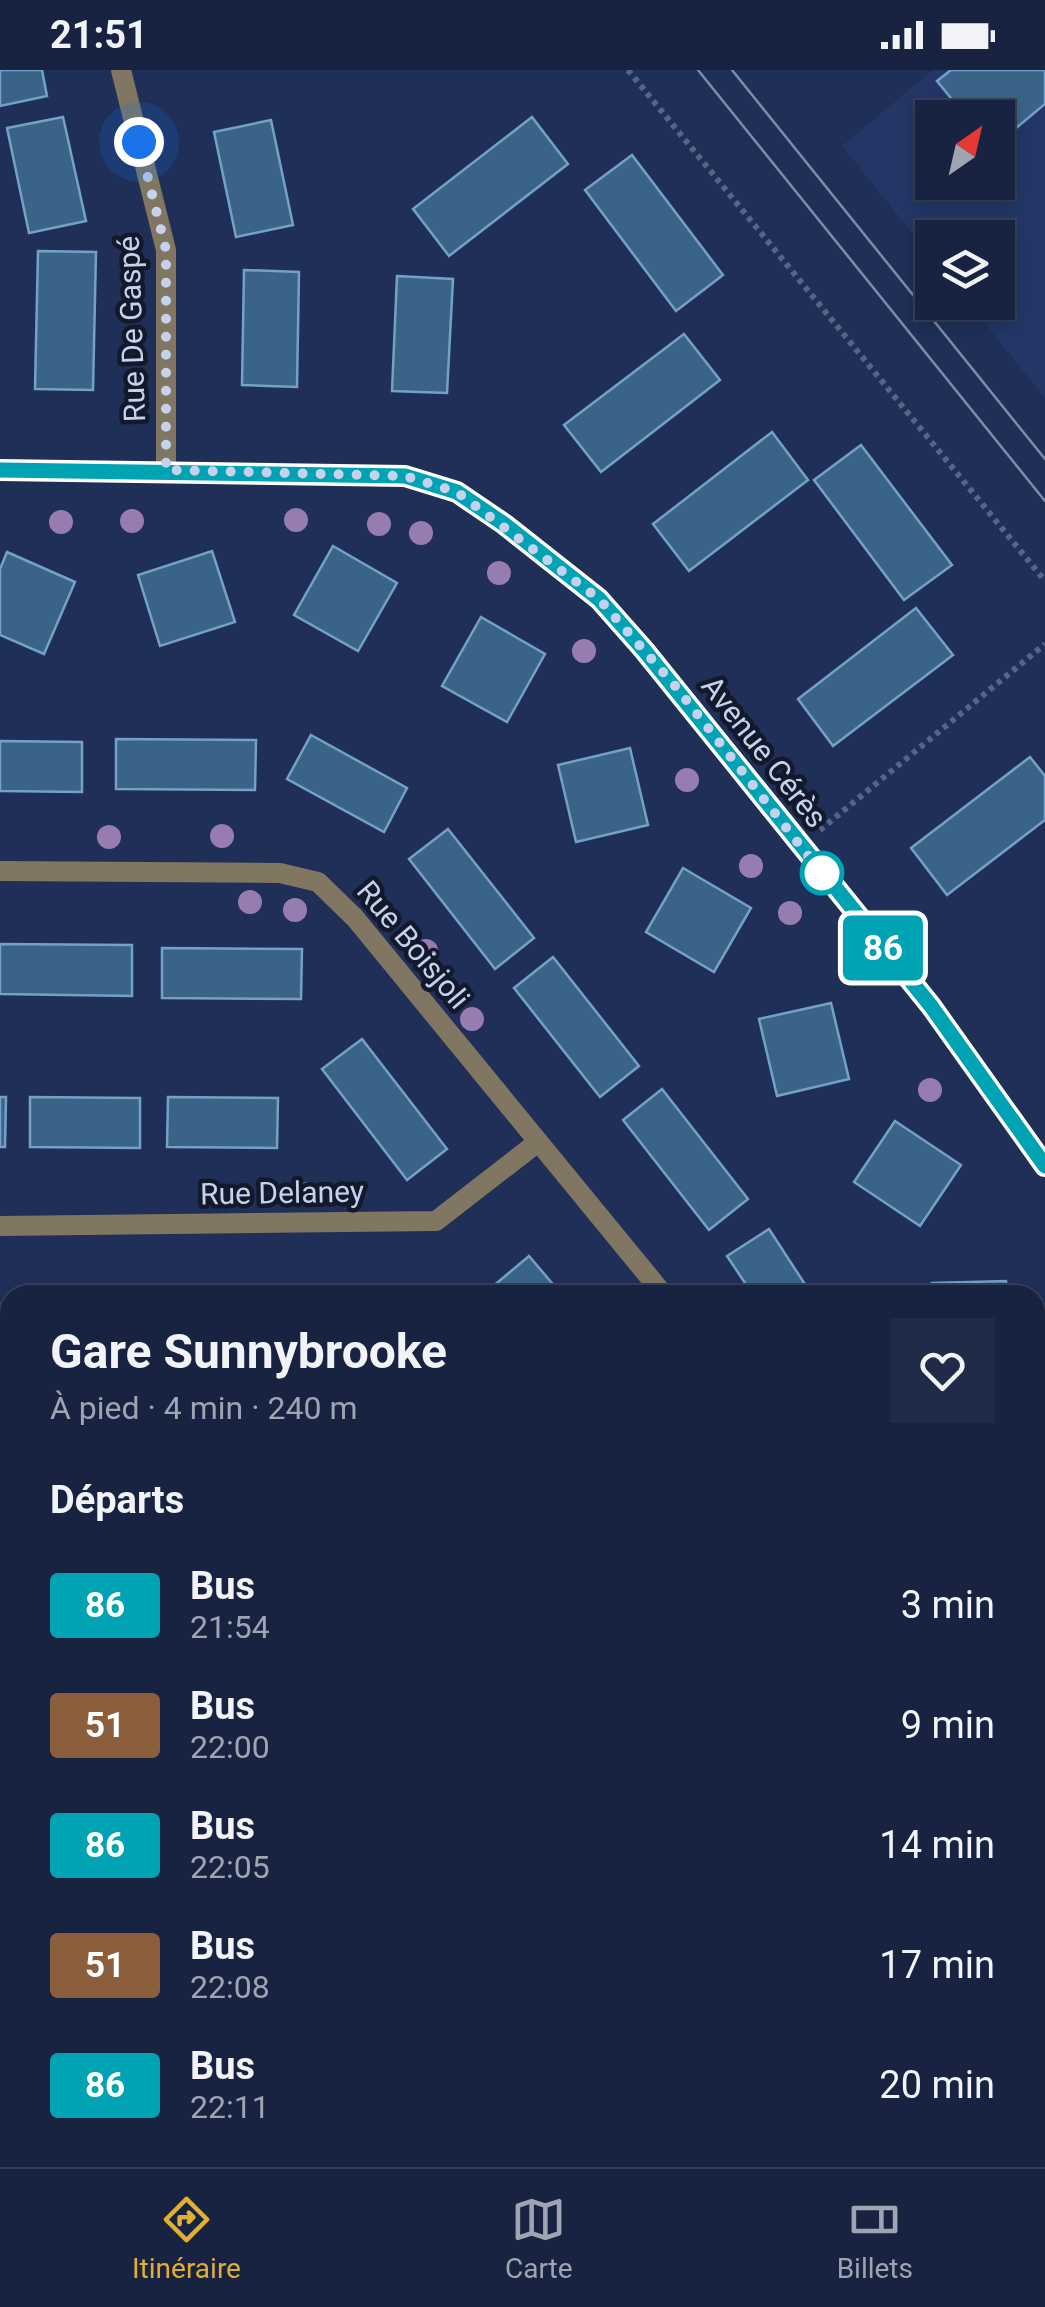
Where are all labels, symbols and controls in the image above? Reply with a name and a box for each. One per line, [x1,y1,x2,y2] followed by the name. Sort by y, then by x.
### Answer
[50,13,148,57] text: 21:51
[915,100,1015,200] north arrow
[915,100,1015,320] map controls
[114,117,164,167] your location
[915,220,1015,320] button: layers
[111,235,152,423] street label: Rue De Gaspé
[694,669,834,834] street label: Avenue Cérès
[801,852,843,894] unlabelled marker
[350,874,477,1016] street label: Rue Boisjoli
[838,916,928,980] line badge: 86
[863,928,903,969] text: 86
[200,1174,364,1211] street label: Rue Delaney
[890,1318,995,1423] button: heart
[50,1323,447,1380] text: Gare Sunnybrooke
[50,1389,357,1427] text: À pied · 4 min · 240 m
[50,1478,184,1522] text: Départs
[190,1564,255,1608] text: Bus
[901,1583,995,1627] text: 3 min
[85,1585,125,1626] text: 86
[190,1608,270,1646] text: 21:54
[190,1684,255,1728] text: Bus
[901,1703,995,1747] text: 9 min
[85,1705,125,1746] text: 51
[190,1728,270,1766] text: 22:00
[190,1804,255,1848] text: Bus
[879,1823,995,1867] text: 14 min
[85,1825,125,1866] text: 86
[190,1848,270,1886] text: 22:05
[190,1924,255,1968] text: Bus
[879,1943,995,1987] text: 17 min
[85,1945,125,1986] text: 51
[190,1968,270,2006] text: 22:08
[190,2044,255,2088] text: Bus
[879,2063,995,2107] text: 20 min
[85,2065,125,2106] text: 86
[190,2088,270,2126] text: 22:11
[132,2192,241,2285] tab: Itinéraire
[505,2192,573,2285] tab: Carte
[837,2192,913,2285] tab: Billets

